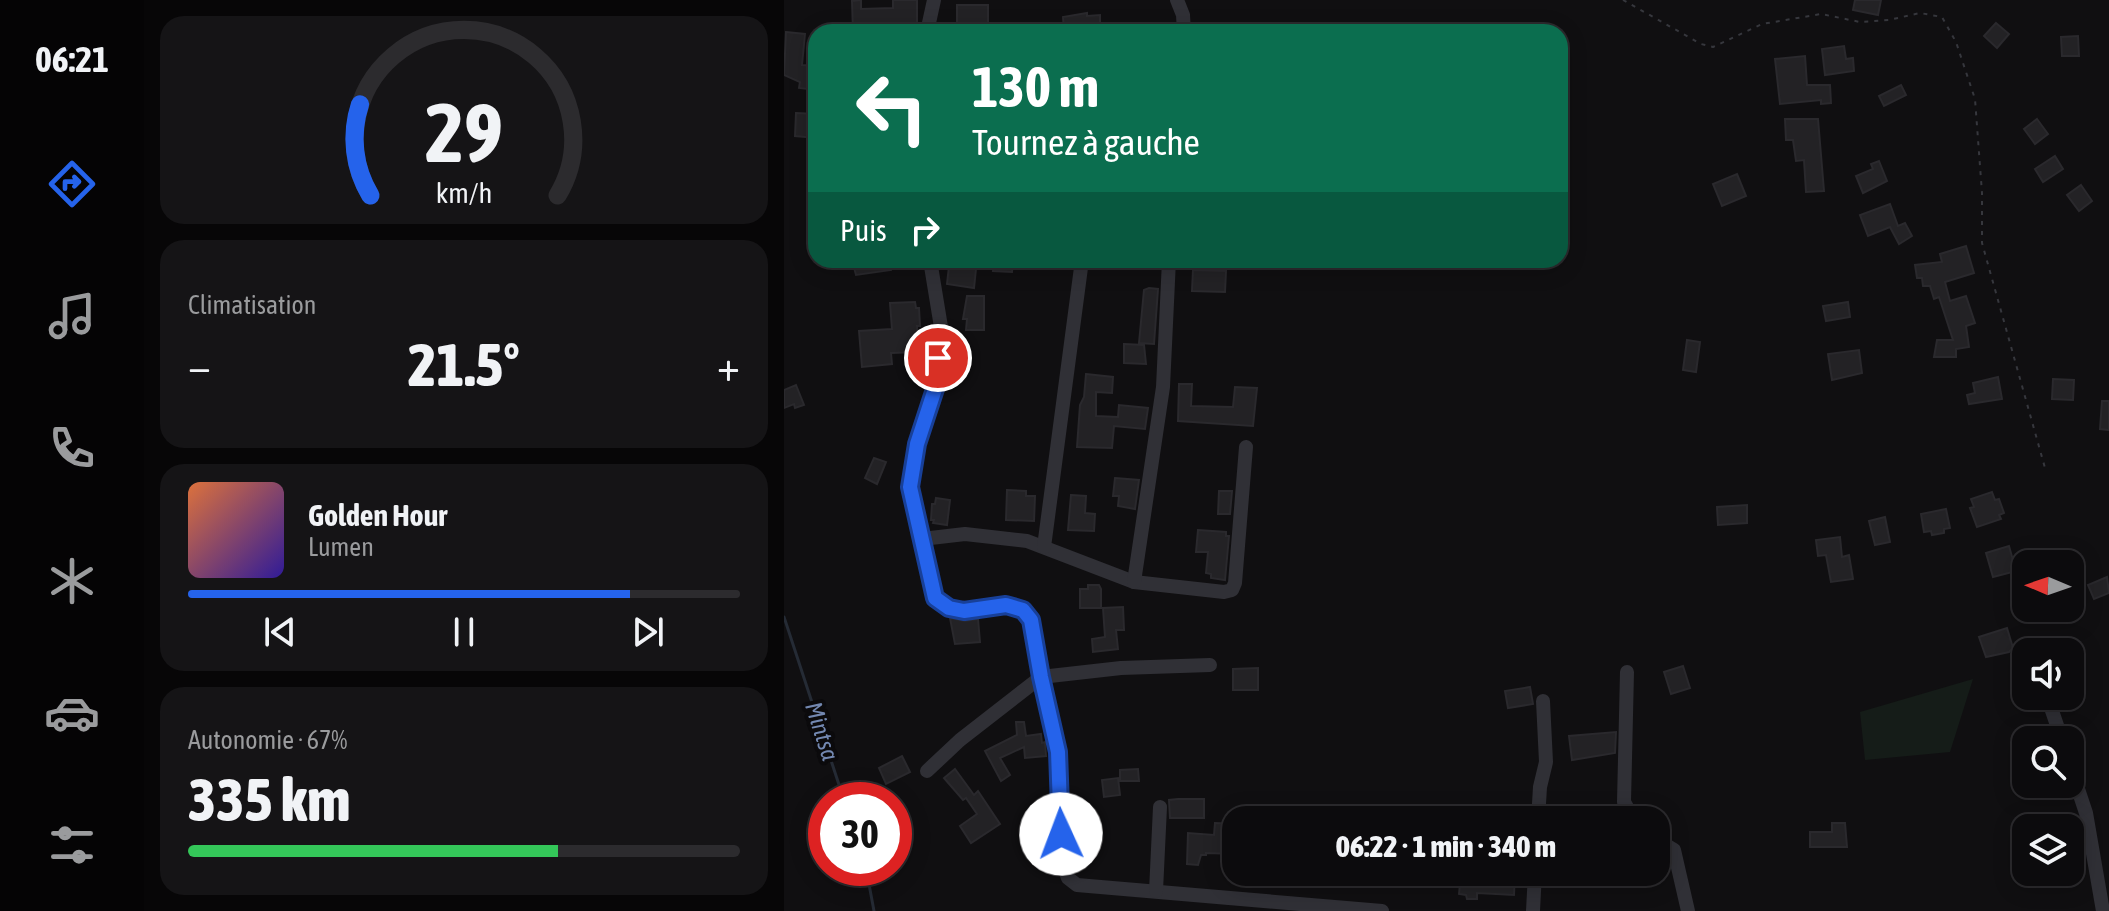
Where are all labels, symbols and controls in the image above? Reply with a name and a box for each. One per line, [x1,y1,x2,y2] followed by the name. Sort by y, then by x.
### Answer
[35,38,109,80] text: 06:21
[972,55,1099,119] text: 130 m
[840,56,944,160] icon: left
[425,84,503,180] text: 29
[972,121,1200,163] text: Tournez à gauche
[44,156,100,212] icon: directions
[436,176,492,209] text: km/h
[903,208,947,252] icon: right
[840,213,887,247] text: Puis
[44,288,100,344] icon: music
[188,290,316,320] text: Climatisation
[904,324,972,392] pin
[408,330,520,399] text: 21.5°
[916,336,960,380] icon: arrive
[188,340,211,390] text: −
[717,340,740,390] text: +
[44,420,100,476] icon: phone
[308,498,447,532] text: Golden Hour
[308,532,374,562] text: Lumen
[2012,550,2084,622] north arrow
[2012,550,2084,886] map controls
[44,553,100,609] icon: climate
[258,610,302,654] icon: previous
[442,610,486,654] icon: pause
[626,610,670,654] icon: next
[2012,638,2084,710] button: sound
[44,685,100,741] icon: car
[800,698,844,764] water label: Mintsa
[188,725,347,755] text: Autonomie · 67%
[2012,726,2084,798] button: search
[188,765,350,834] text: 335 km
[808,782,912,886] speed limit sign: 30
[1019,792,1103,876] position arrow
[2012,814,2084,886] button: layers
[44,817,100,873] icon: filters
[1336,829,1556,863] text: 06:22 · 1 min · 340 m

